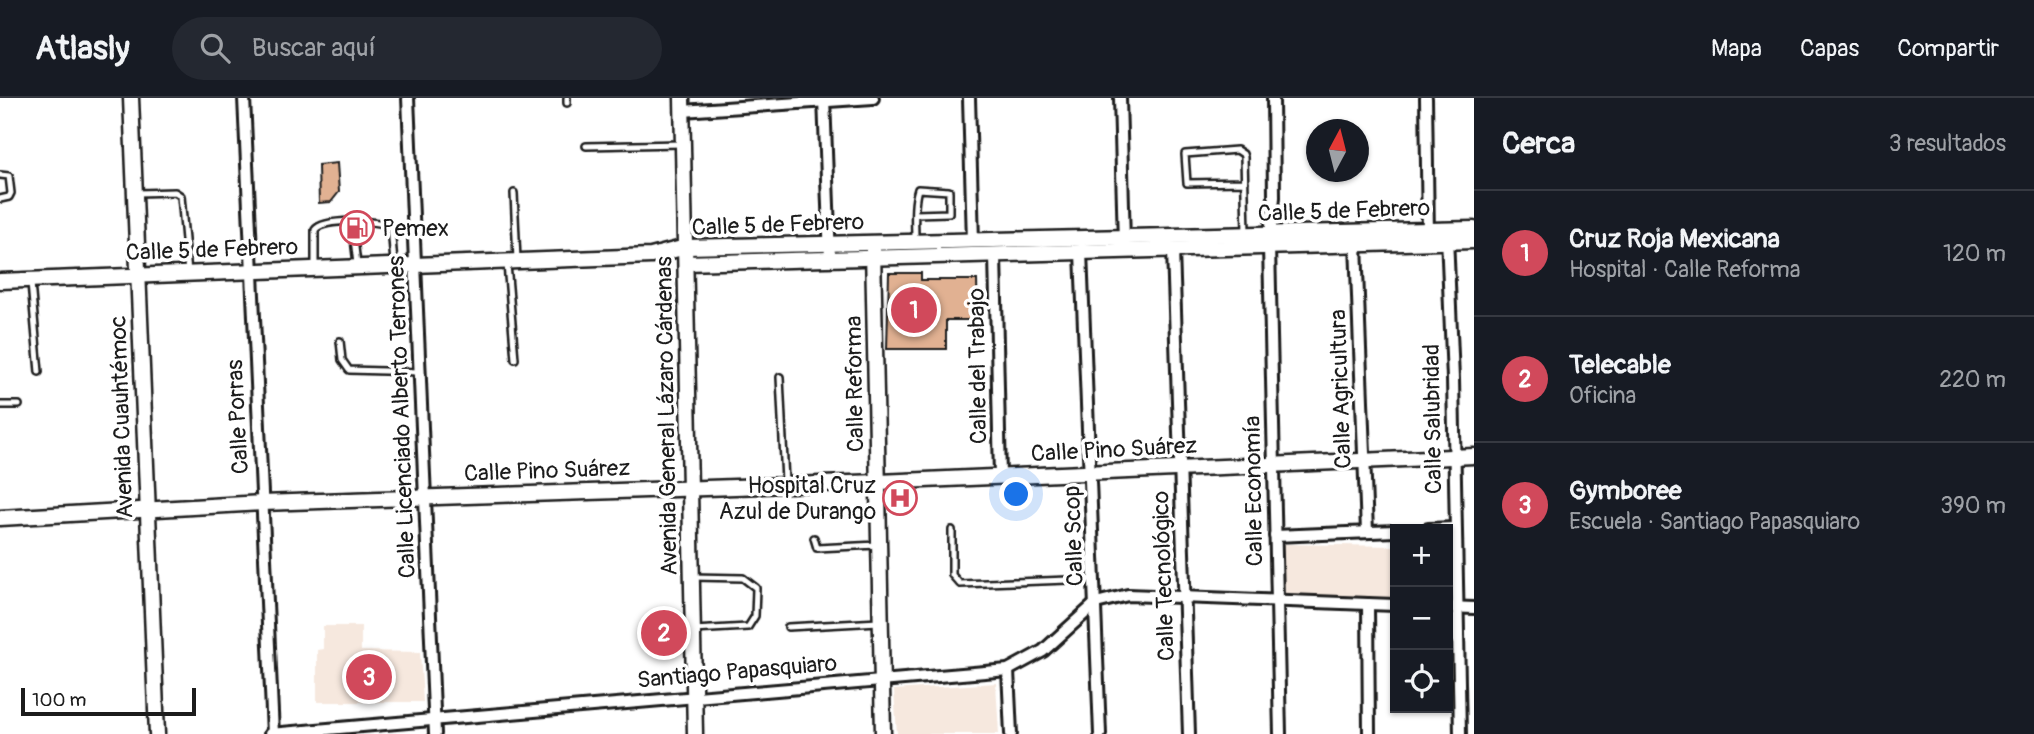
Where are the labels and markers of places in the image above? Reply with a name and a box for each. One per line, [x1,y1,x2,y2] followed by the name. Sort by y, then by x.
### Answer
[338,209,376,247] fuel station icon: Pemex
[382,214,449,243] place label: Pemex
[891,284,937,336] pin: 1
[719,471,876,526] place label: Hospital Cruz Azul de Durango
[881,479,919,517] hospital icon: Hospital Cruz Azul de Durango
[641,607,687,659] pin: 2
[346,651,392,703] pin: 3

